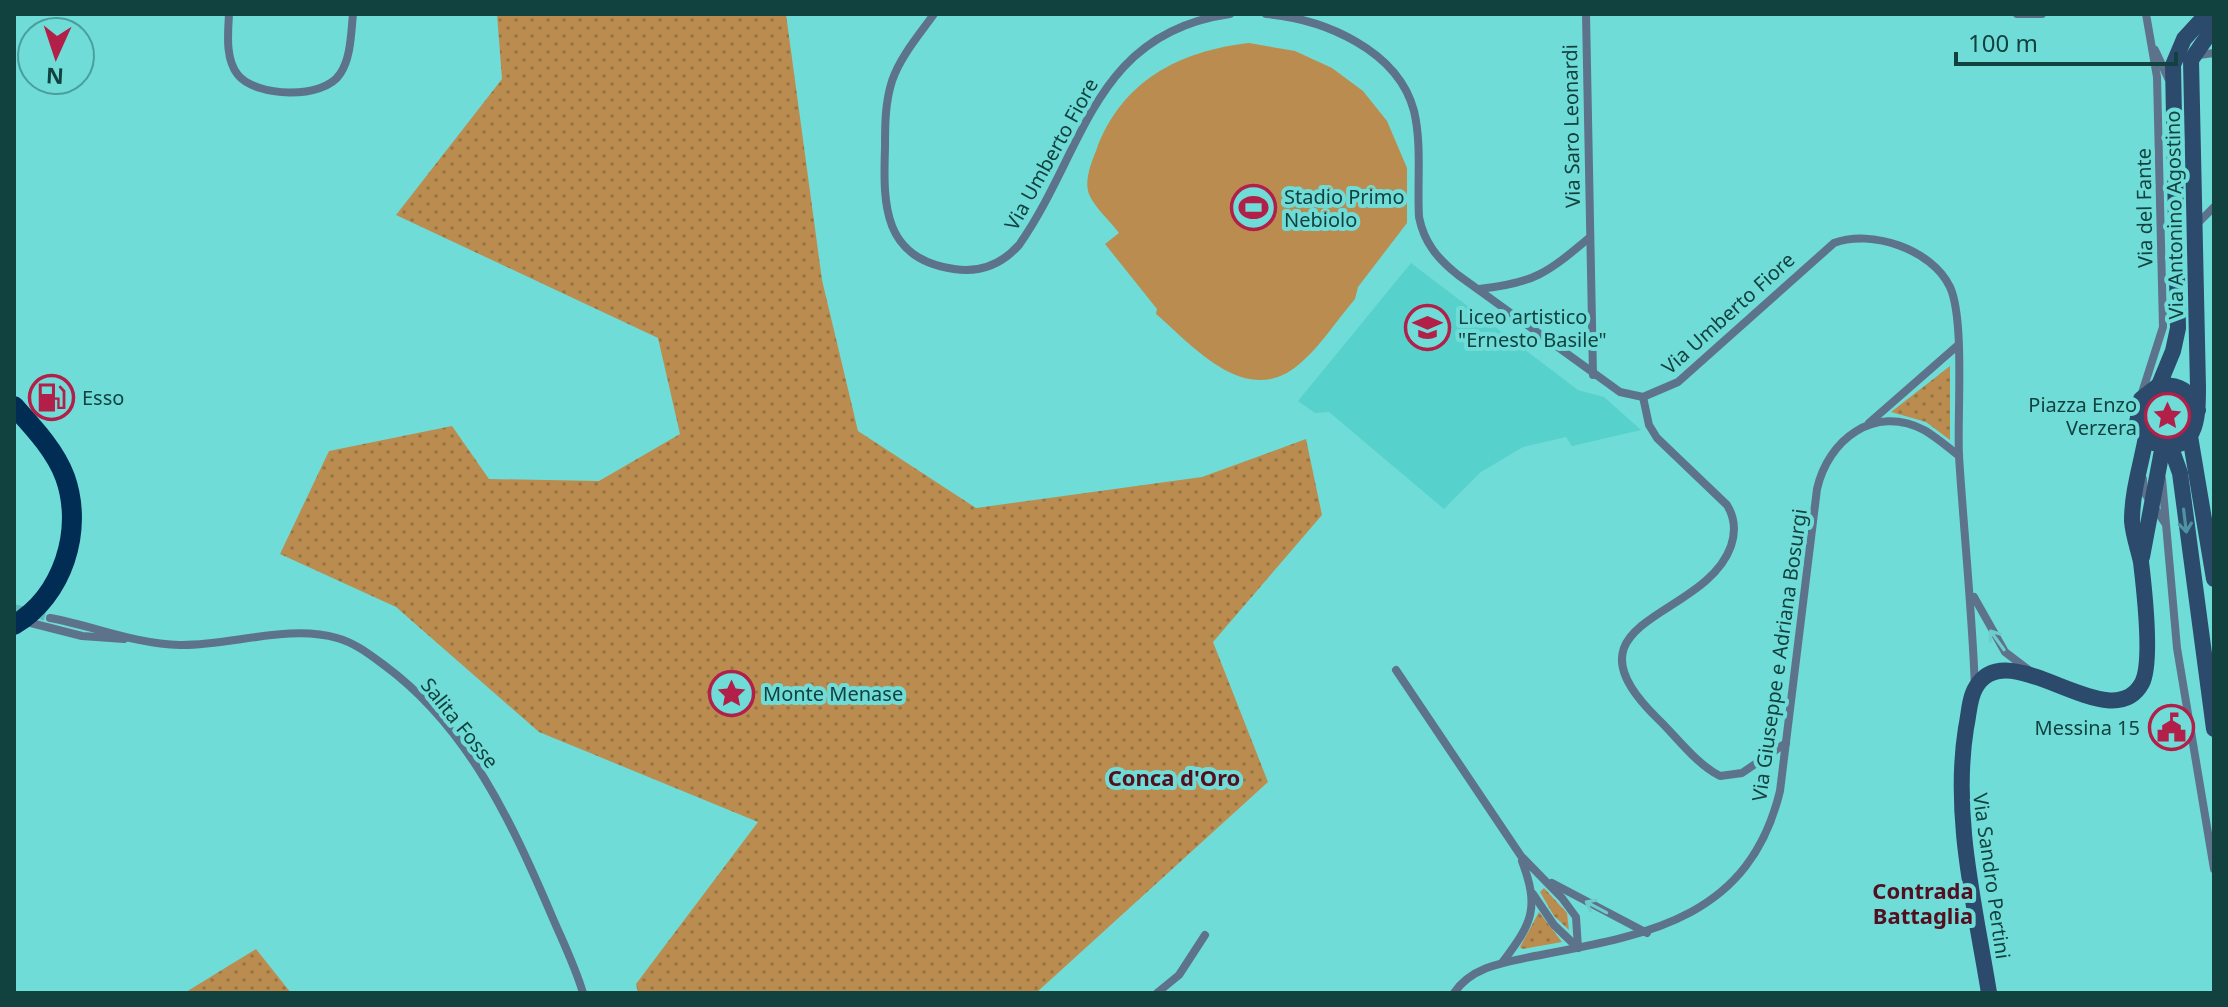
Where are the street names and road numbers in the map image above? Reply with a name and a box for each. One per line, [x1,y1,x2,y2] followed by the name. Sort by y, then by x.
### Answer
[1556,44,1586,208] street label: Via Saro Leonardi
[998,73,1104,235] street label: Via Umberto Fiore
[2159,110,2189,320] street label: Via Antonino Agostino
[2129,148,2159,268] street label: Via del Fante
[1656,246,1800,380] street label: Via Umberto Fiore
[1745,507,1813,803] street label: Via Giuseppe e Adriana Bosurgi
[415,672,505,774] street label: Salita Fosse
[1967,791,2017,961] street label: Via Sandro Pertini

